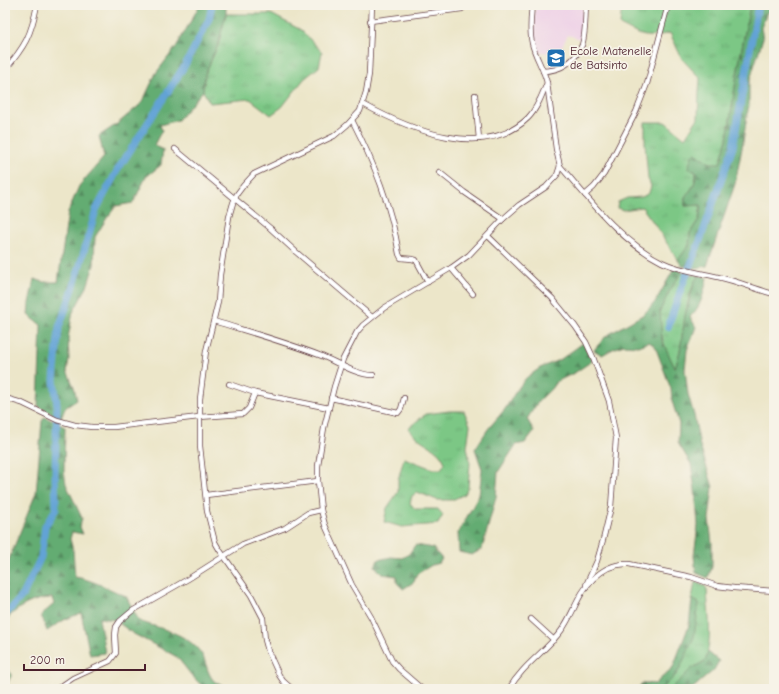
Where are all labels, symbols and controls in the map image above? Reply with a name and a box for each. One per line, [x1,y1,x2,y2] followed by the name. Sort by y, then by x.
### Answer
[570,44,651,72] place label: Ecole Matenelle de Batsinto
[545,47,567,69] school or university icon: Ecole Matenelle de Batsinto
[24,646,145,672] scale bar
[30,653,65,667] text: 200 m

